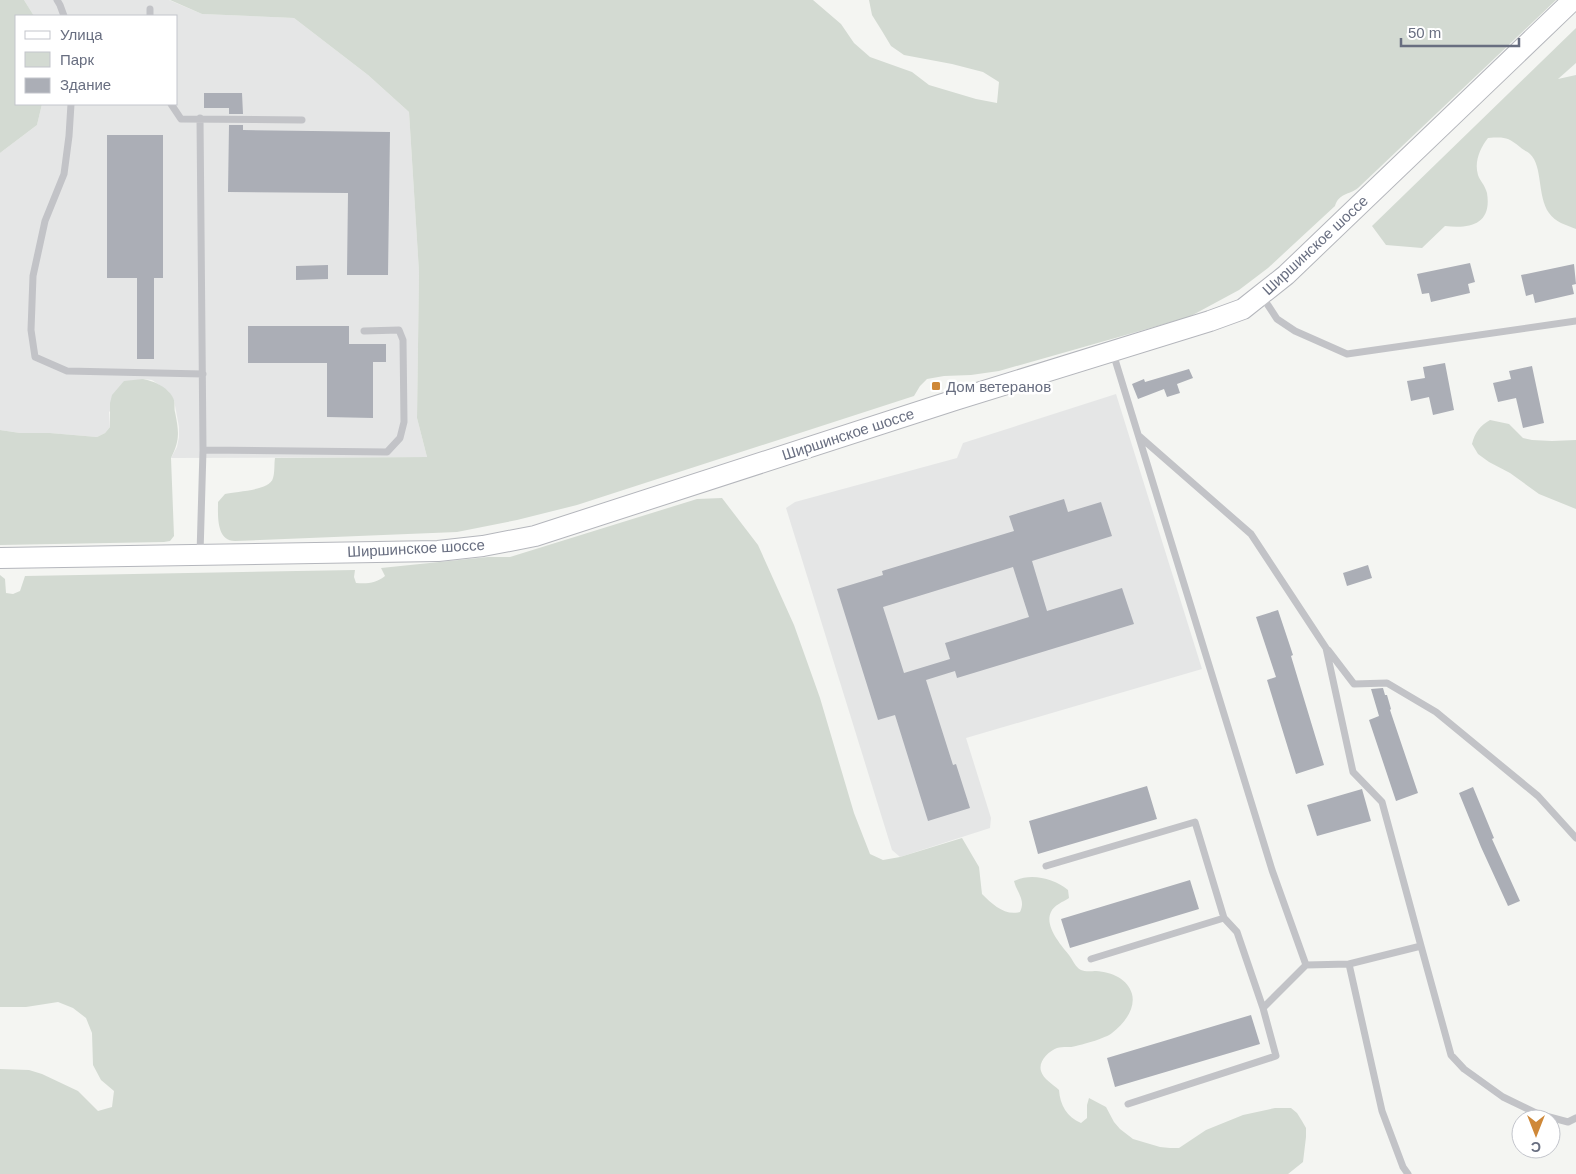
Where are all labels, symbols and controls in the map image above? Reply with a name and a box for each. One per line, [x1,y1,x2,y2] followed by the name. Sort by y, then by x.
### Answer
[15,15,178,105] legend
[1401,15,1518,47] scale bar
[1408,24,1441,41] text: 50 m
[60,26,103,43] text: Улица
[60,51,94,68] text: Парк
[60,76,111,93] text: Здание
[1259,192,1371,298] street label: Ширшинское шоссе
[946,378,1051,395] place label: Дом ветеранов
[930,380,942,392] marker: Дом ветеранов
[780,405,916,463] street label: Ширшинское шоссе
[347,536,485,560] street label: Ширшинское шоссе
[1511,1109,1561,1159] north arrow
[1531,1139,1541,1155] text: С

